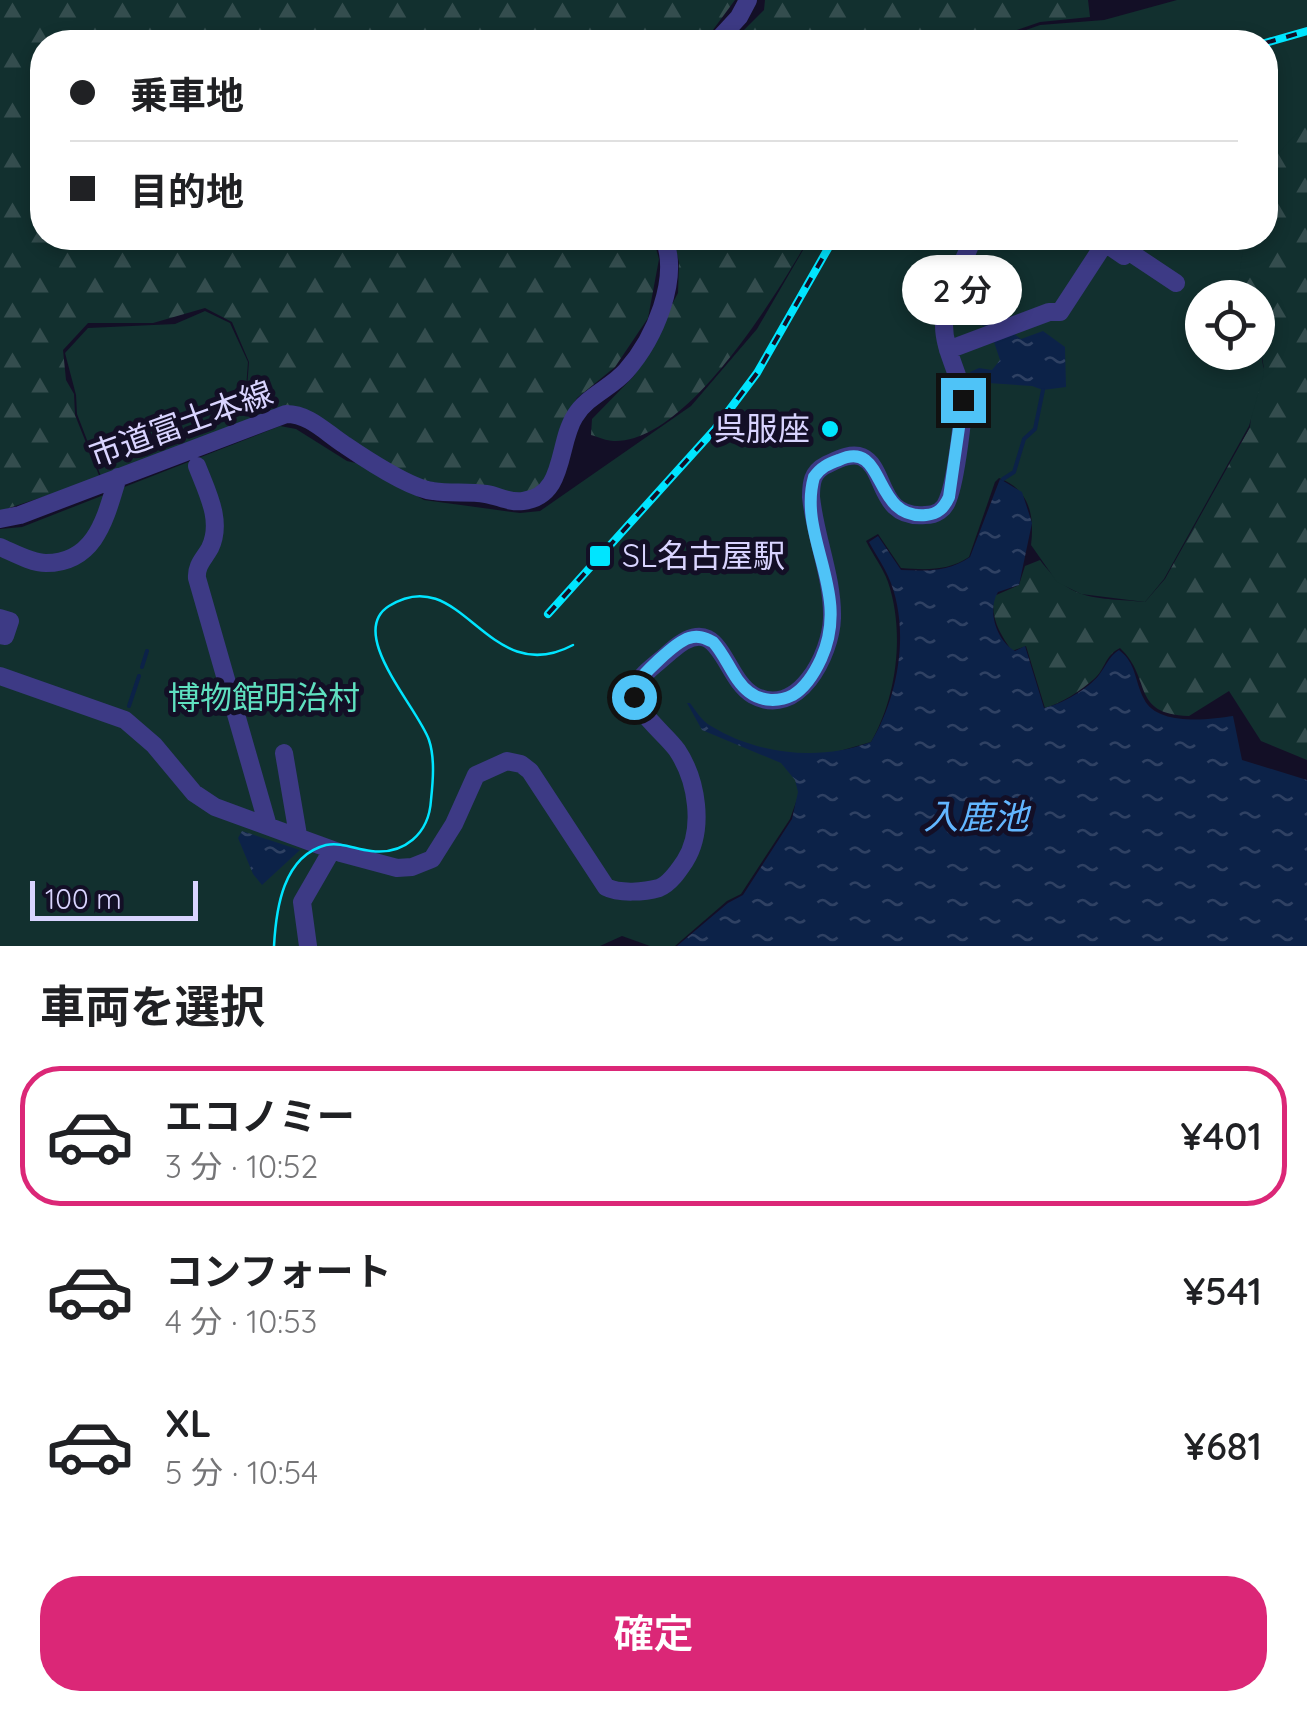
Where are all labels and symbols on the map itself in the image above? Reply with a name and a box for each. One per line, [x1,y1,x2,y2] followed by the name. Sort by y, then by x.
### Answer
[903,255,1023,325] callout: 2 分
[84,371,278,475] street label: 市道富士本線
[941,378,986,423] route end
[714,408,810,448] place label: 呉服座
[819,418,841,440] marker: 呉服座
[622,535,785,575] place label: SL名古屋駅
[587,543,613,569] marker: SL名古屋駅
[612,675,657,720] route start
[168,677,360,717] park label: 博物館明治村
[923,794,1031,838] water label: 入鹿池
[30,876,198,920] scale bar

